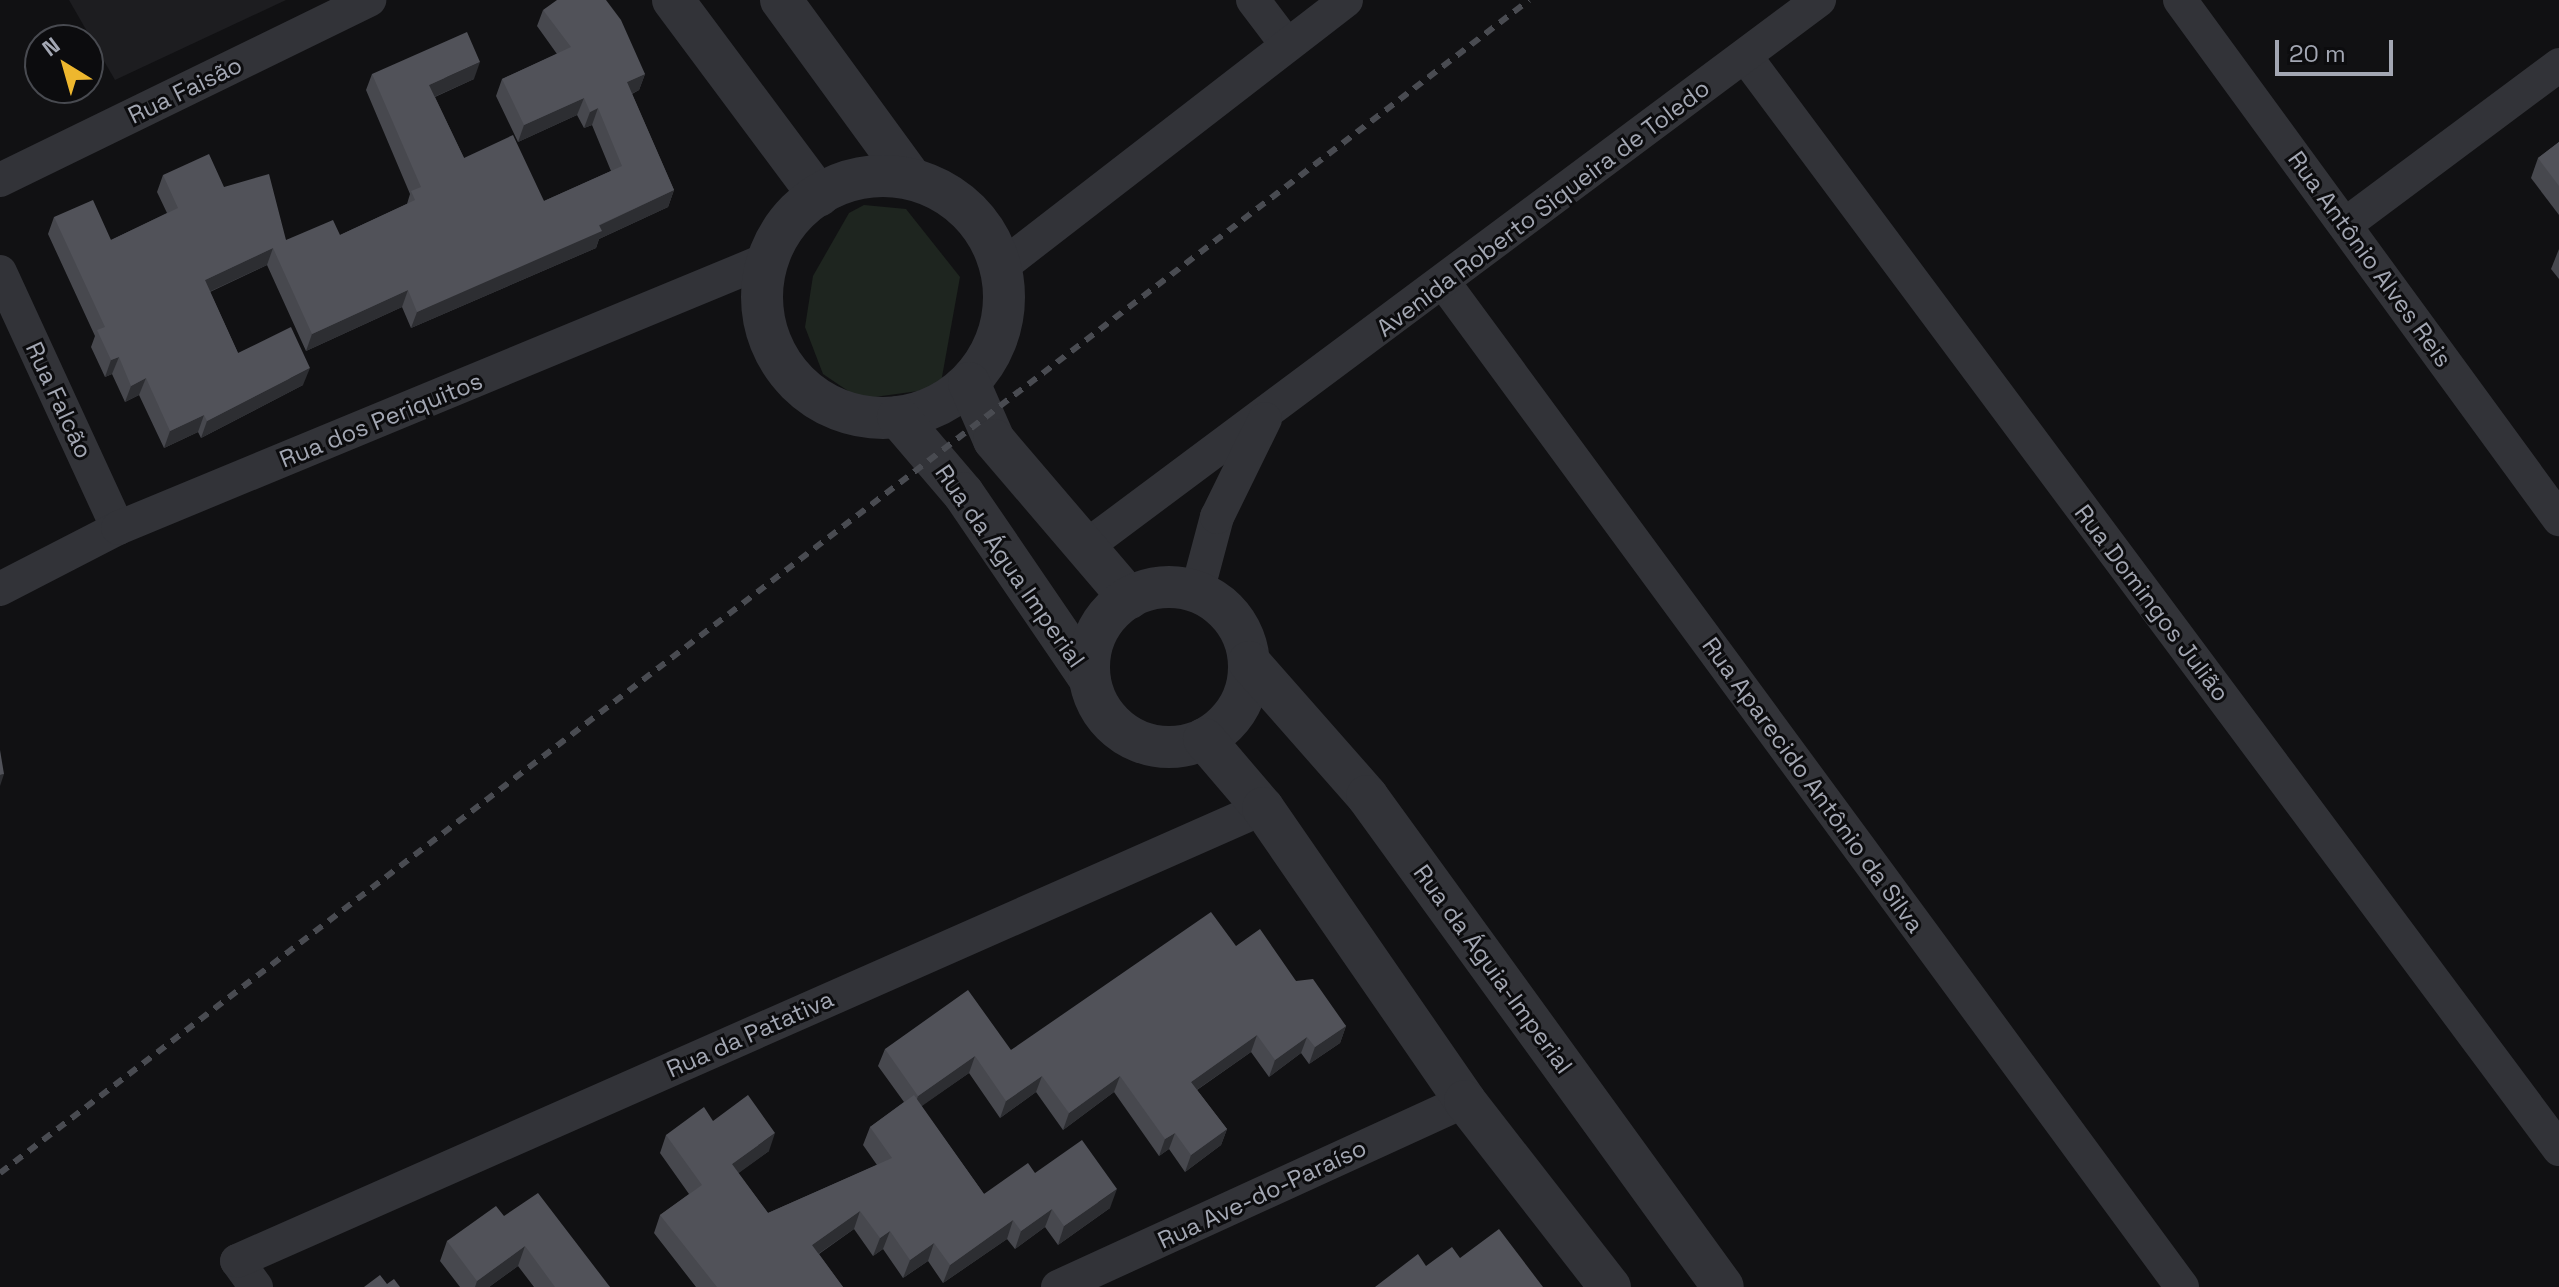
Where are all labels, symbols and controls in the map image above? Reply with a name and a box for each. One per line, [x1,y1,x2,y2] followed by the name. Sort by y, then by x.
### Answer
[24,24,104,104] north arrow
[2279,24,2397,74] scale bar
[36,31,65,62] text: N
[2289,38,2346,69] text: 20 m
[123,50,247,130] street label: Rua Faisão
[1371,73,1715,343] street label: Avenida Roberto Siqueira de Toledo
[2282,145,2458,373] street label: Rua Antônio Alves Reis
[20,337,98,463] street label: Rua Falcão
[275,366,487,474] street label: Rua dos Periquitos
[929,459,1091,673] street label: Rua da Água Imperial
[2069,499,2235,707] street label: Rua Domingos Julião
[1696,632,1930,938] street label: Rua Aparecido Antônio da Silva
[1407,859,1579,1079] street label: Rua da Águia-Imperial
[662,984,838,1084] street label: Rua da Patativa
[1153,1133,1371,1255] street label: Rua Ave-do-Paraíso

